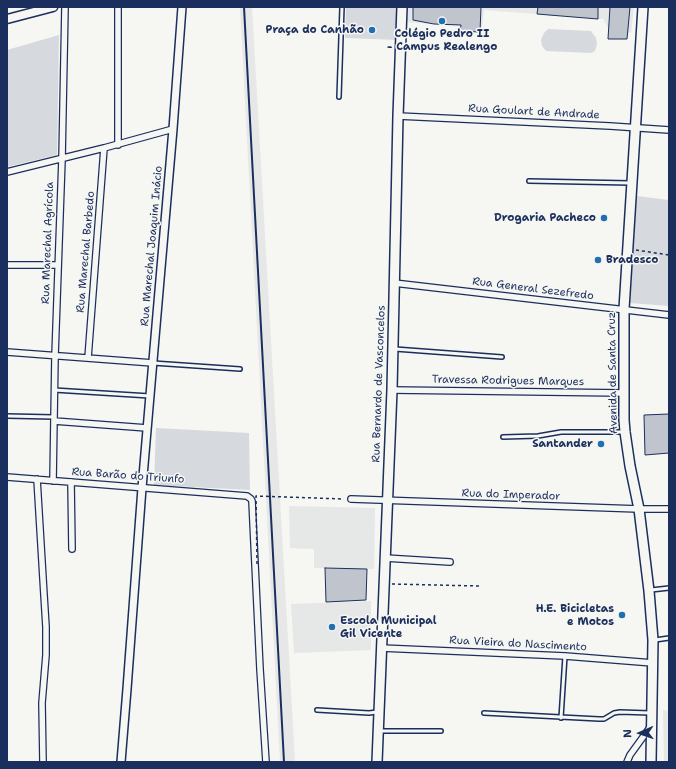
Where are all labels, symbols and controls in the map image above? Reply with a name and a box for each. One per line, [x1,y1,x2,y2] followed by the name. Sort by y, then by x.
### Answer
[437,16,447,26] marker: Colégio Pedro II - Campus Realengo
[266,23,364,37] place label: Praça do Canhão
[367,25,377,35] marker: Praça do Canhão
[387,27,497,53] place label: Colégio Pedro II - Campus Realengo
[468,102,600,122] street label: Rua Goulart de Andrade
[138,165,166,327] street label: Rua Marechal Joaquim Inácio
[39,182,57,304] street label: Rua Marechal Agrícola
[74,191,98,313] street label: Rua Marechal Barbedo
[494,211,596,225] place label: Drogaria Pacheco
[599,213,609,223] marker: Drogaria Pacheco
[606,253,658,267] place label: Bradesco
[593,255,603,265] marker: Bradesco
[472,275,594,303] street label: Rua General Sezefredo
[370,305,388,463] street label: Rua Bernardo de Vasconcelos
[605,312,621,434] street label: Avenida de Santa Cruz
[432,373,584,389] street label: Travessa Rodrigues Marques
[532,437,593,451] place label: Santander
[596,439,606,449] marker: Santander
[71,465,185,487] street label: Rua Barão do Triunfo
[461,487,561,503] street label: Rua do Imperador
[536,602,614,628] place label: H.E. Bicicletas e Motos
[617,610,627,620] marker: H.E. Bicicletas e Motos
[340,614,437,640] place label: Escola Municipal Gil Vicente
[327,622,337,632] marker: Escola Municipal Gil Vicente
[449,634,587,654] street label: Rua Vieira do Nascimento
[620,713,660,753] north arrow
[620,729,635,738] text: N

